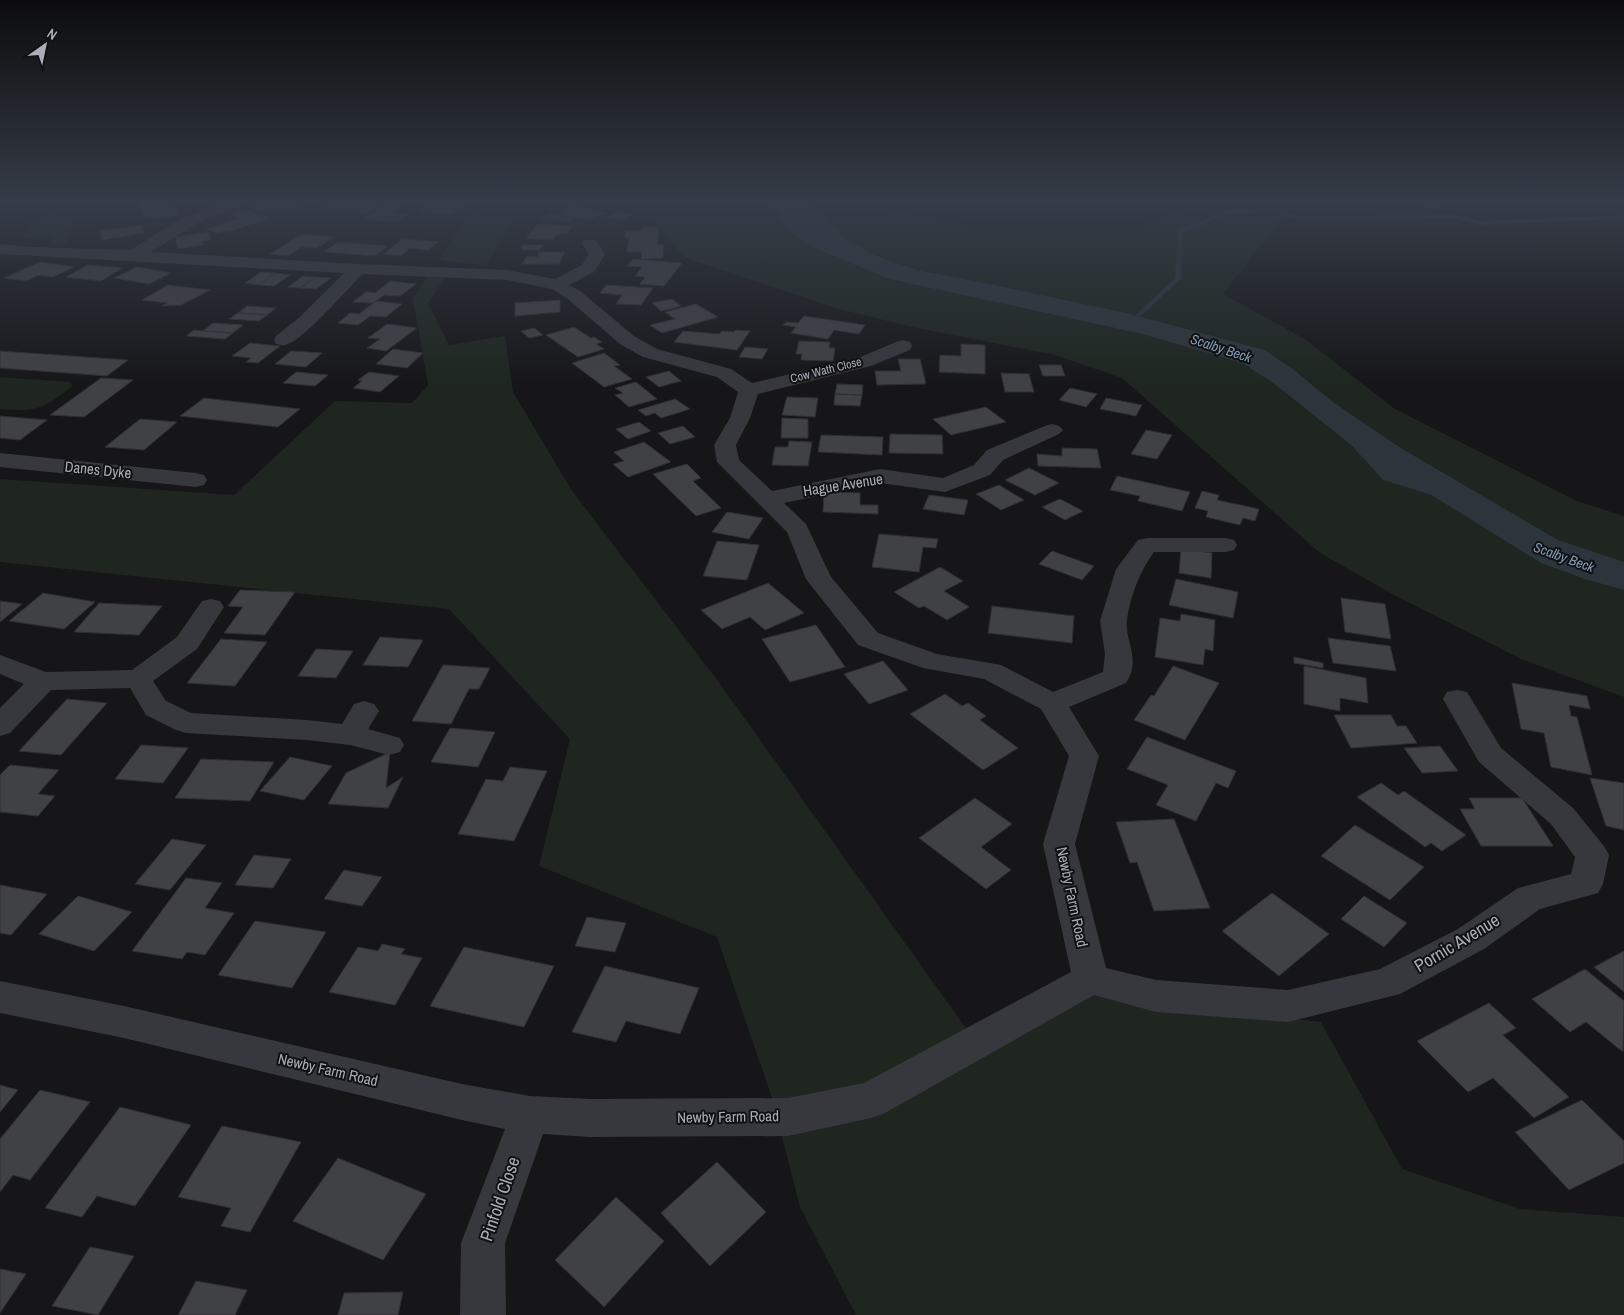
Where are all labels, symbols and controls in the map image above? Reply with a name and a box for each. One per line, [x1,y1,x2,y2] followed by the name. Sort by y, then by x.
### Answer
[20,20,70,70] north arrow
[44,24,60,44] text: N
[1188,330,1255,367] water label: Scalby Beck
[789,353,863,387] street label: Cow Wath Close
[64,456,133,483] street label: Danes Dyke
[802,468,884,501] street label: Hague Avenue
[1531,538,1598,577] water label: Scalby Beck
[1052,845,1093,949] street label: Newby Farm Road
[1409,907,1504,978] street label: Pornic Avenue
[276,1048,380,1091] street label: Newby Farm Road
[677,1105,779,1128] street label: Newby Farm Road
[473,1153,526,1244] street label: Pinfold Close

